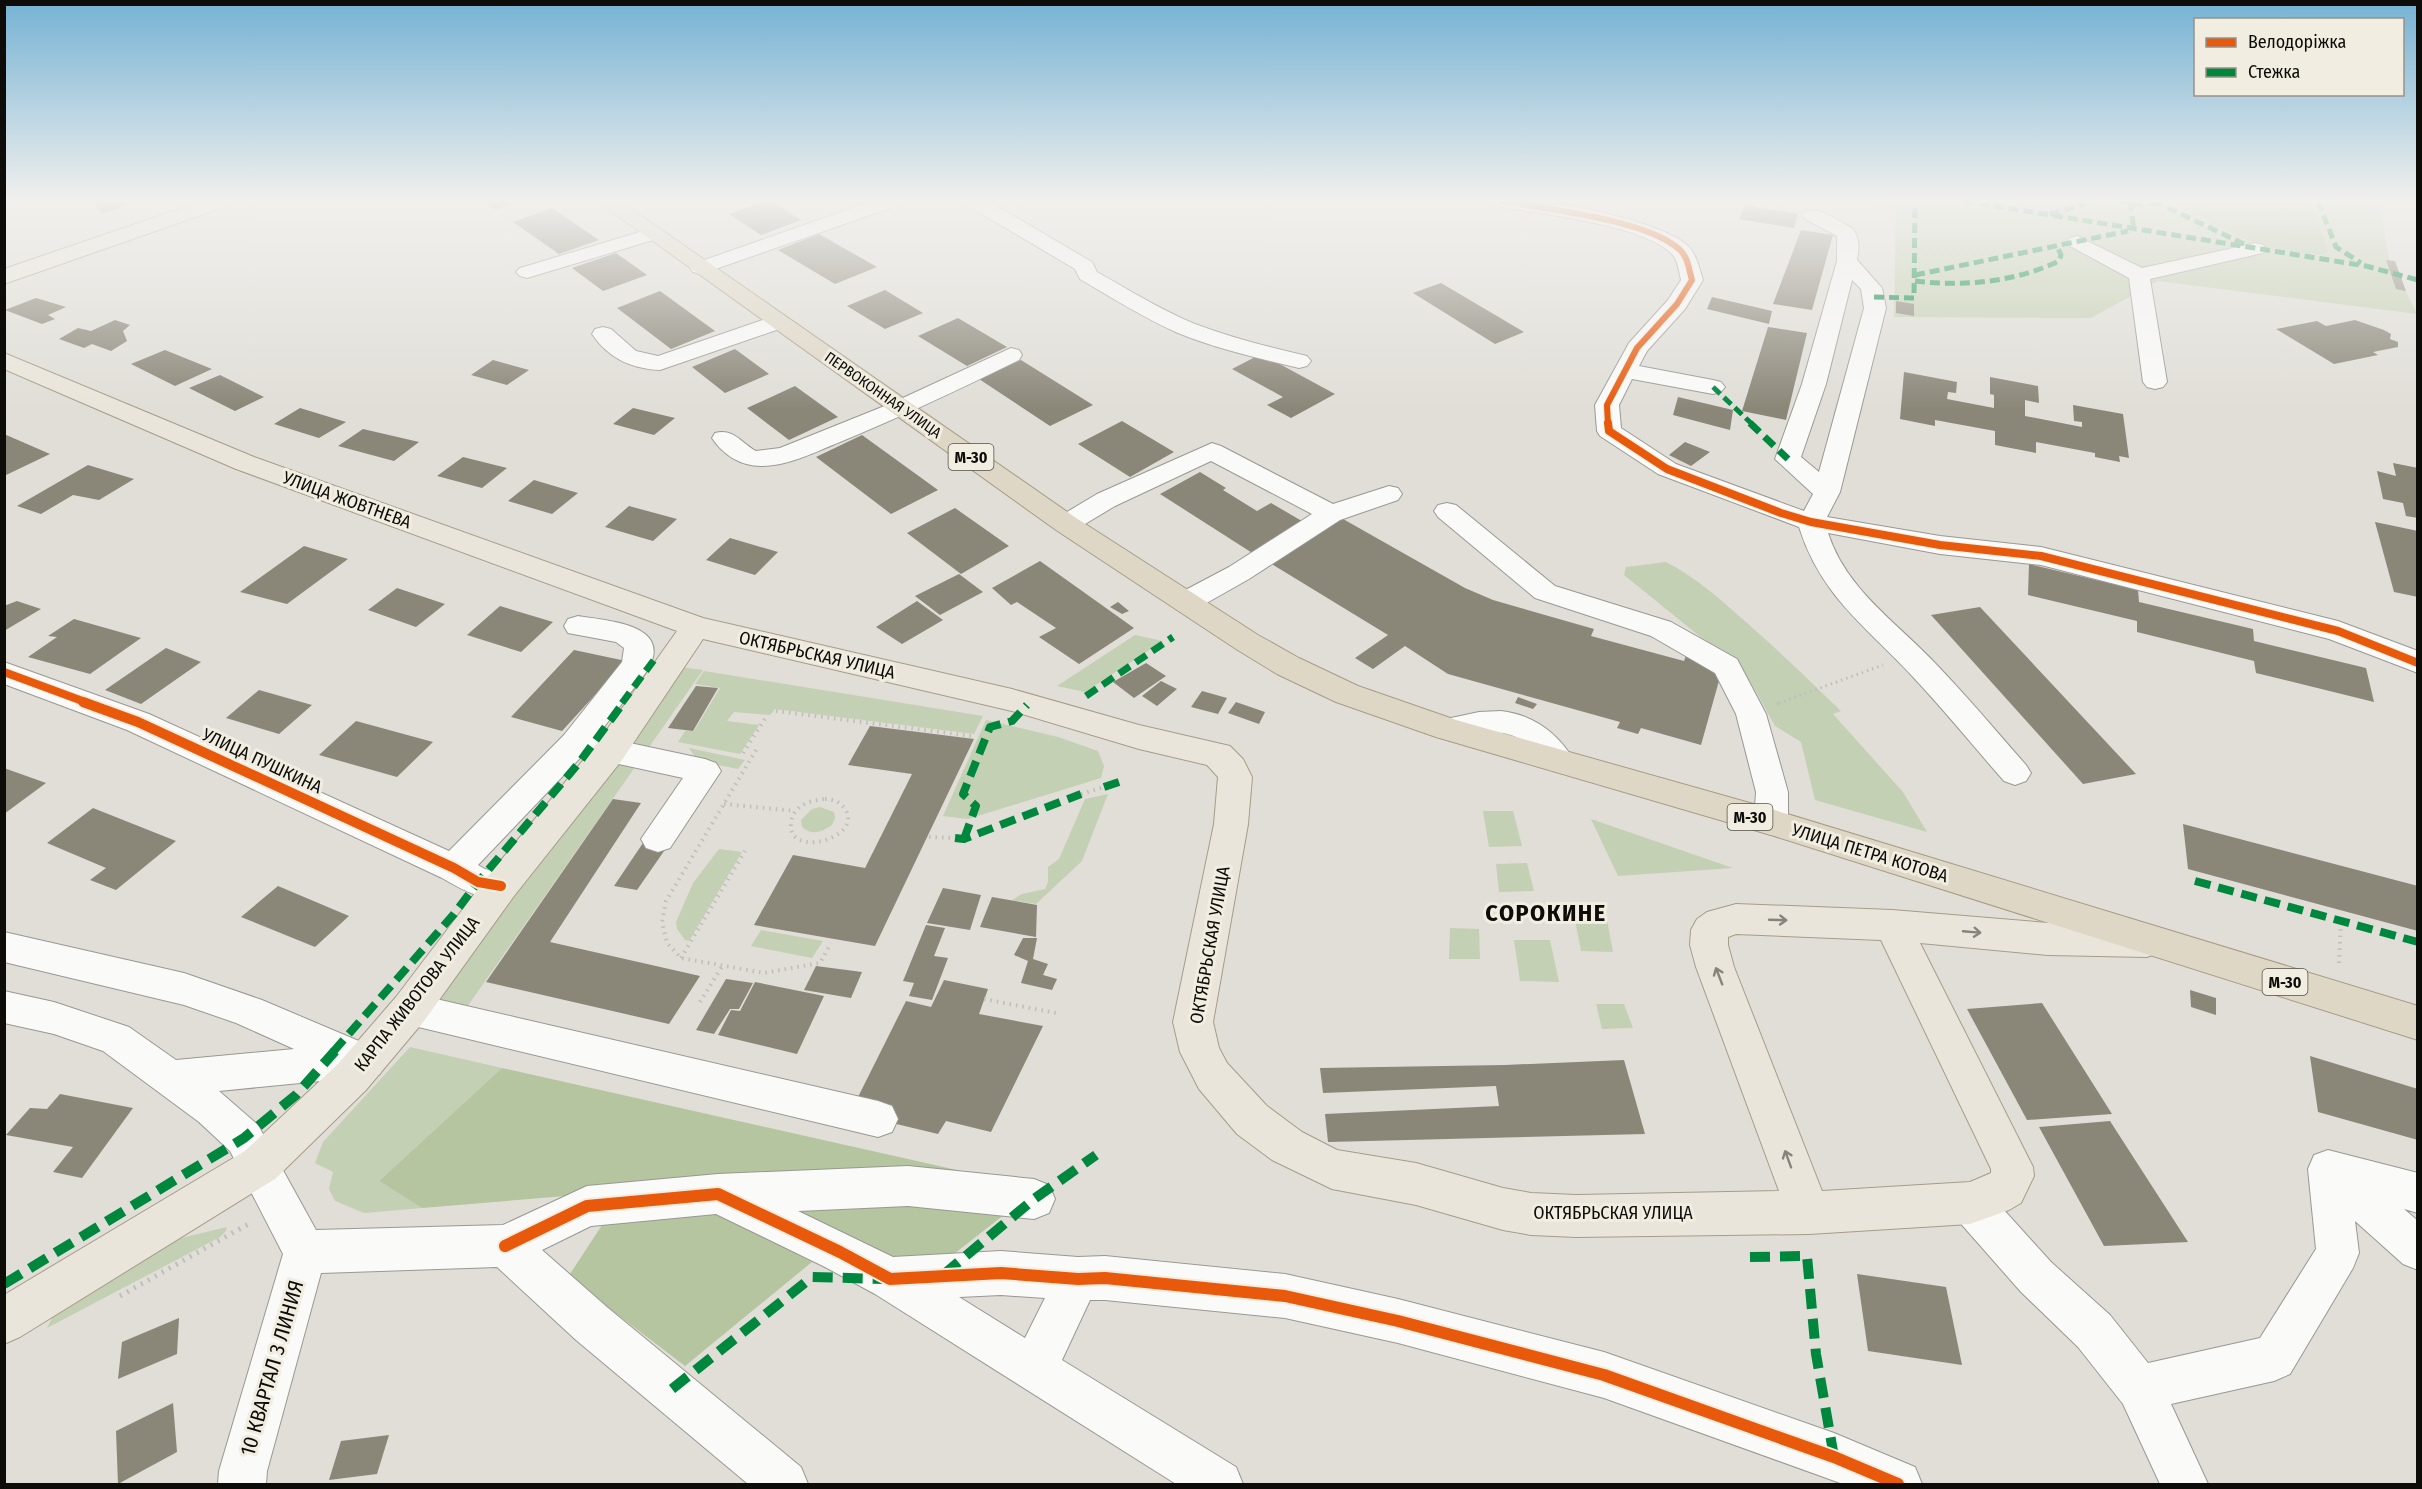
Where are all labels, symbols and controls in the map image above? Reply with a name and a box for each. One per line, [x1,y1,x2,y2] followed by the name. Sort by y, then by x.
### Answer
[2194,18,2404,96] legend
[2248,31,2346,53] text: Велодоріжка
[2248,61,2301,83] text: Стежка
[821,348,945,442] street label: ПЕРВОКОННАЯ УЛИЦА
[948,444,994,470] road number: М-30
[279,466,415,534] street label: УЛИЦА ЖОВТНЕВА
[737,626,898,684] street label: ОКТЯБРЬСКАЯ УЛИЦА
[198,723,326,799] street label: УЛИЦА ПУШКИНА
[1728,804,1772,830] road number: М-30
[1788,818,1951,887] street label: УЛИЦА ПЕТРА КОТОВА
[1185,864,1235,1026] street label: ОКТЯБРЬСКАЯ УЛИЦА
[1485,899,1607,927] district label: СОРОКИНЕ
[350,912,485,1076] street label: КАРПА ЖИВОТОВА УЛИЦА
[1767,915,1787,926] one-way arrow
[1962,927,1982,938] one-way arrow
[1712,968,1723,986] one-way arrow
[2262,969,2308,995] road number: М-30
[1782,1150,1793,1168] one-way arrow
[1533,1202,1693,1224] street label: ОКТЯБРЬСКАЯ УЛИЦА
[234,1277,310,1459] street label: 10 КВАРТАЛ 3 ЛИНИЯ

